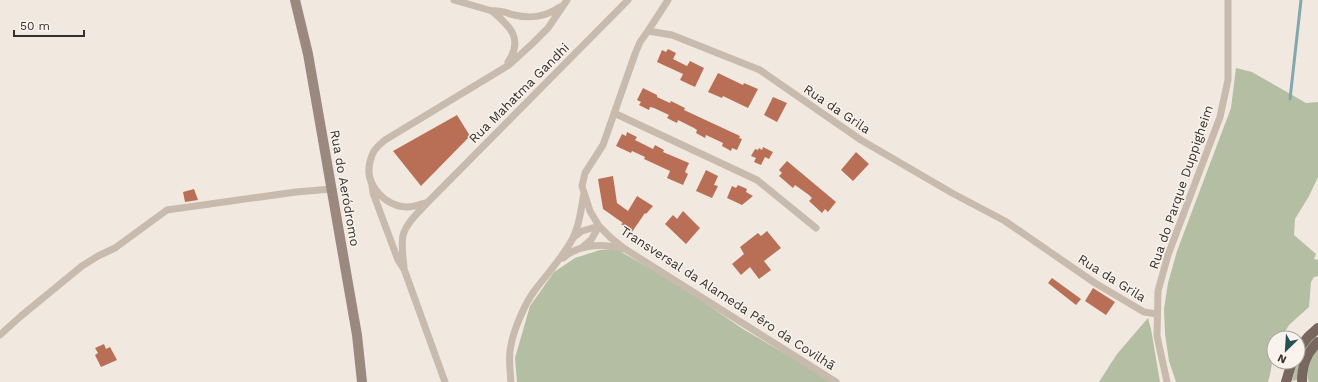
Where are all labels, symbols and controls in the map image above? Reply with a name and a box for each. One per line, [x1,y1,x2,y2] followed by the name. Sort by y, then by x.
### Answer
[14,12,84,38] scale bar
[20,19,50,33] text: 50 m
[466,40,572,146] street label: Rua Mahatma Gandhi
[801,81,874,137] street label: Rua da Grila
[1146,103,1216,271] street label: Rua do Parque Duppigheim
[327,129,363,248] street label: Rua do Aeródromo
[618,223,839,373] street label: Transversal da Alameda Pêro da Covilhã
[1075,251,1149,305] street label: Rua da Grila
[1266,330,1306,370] north arrow
[1276,351,1288,366] text: N

